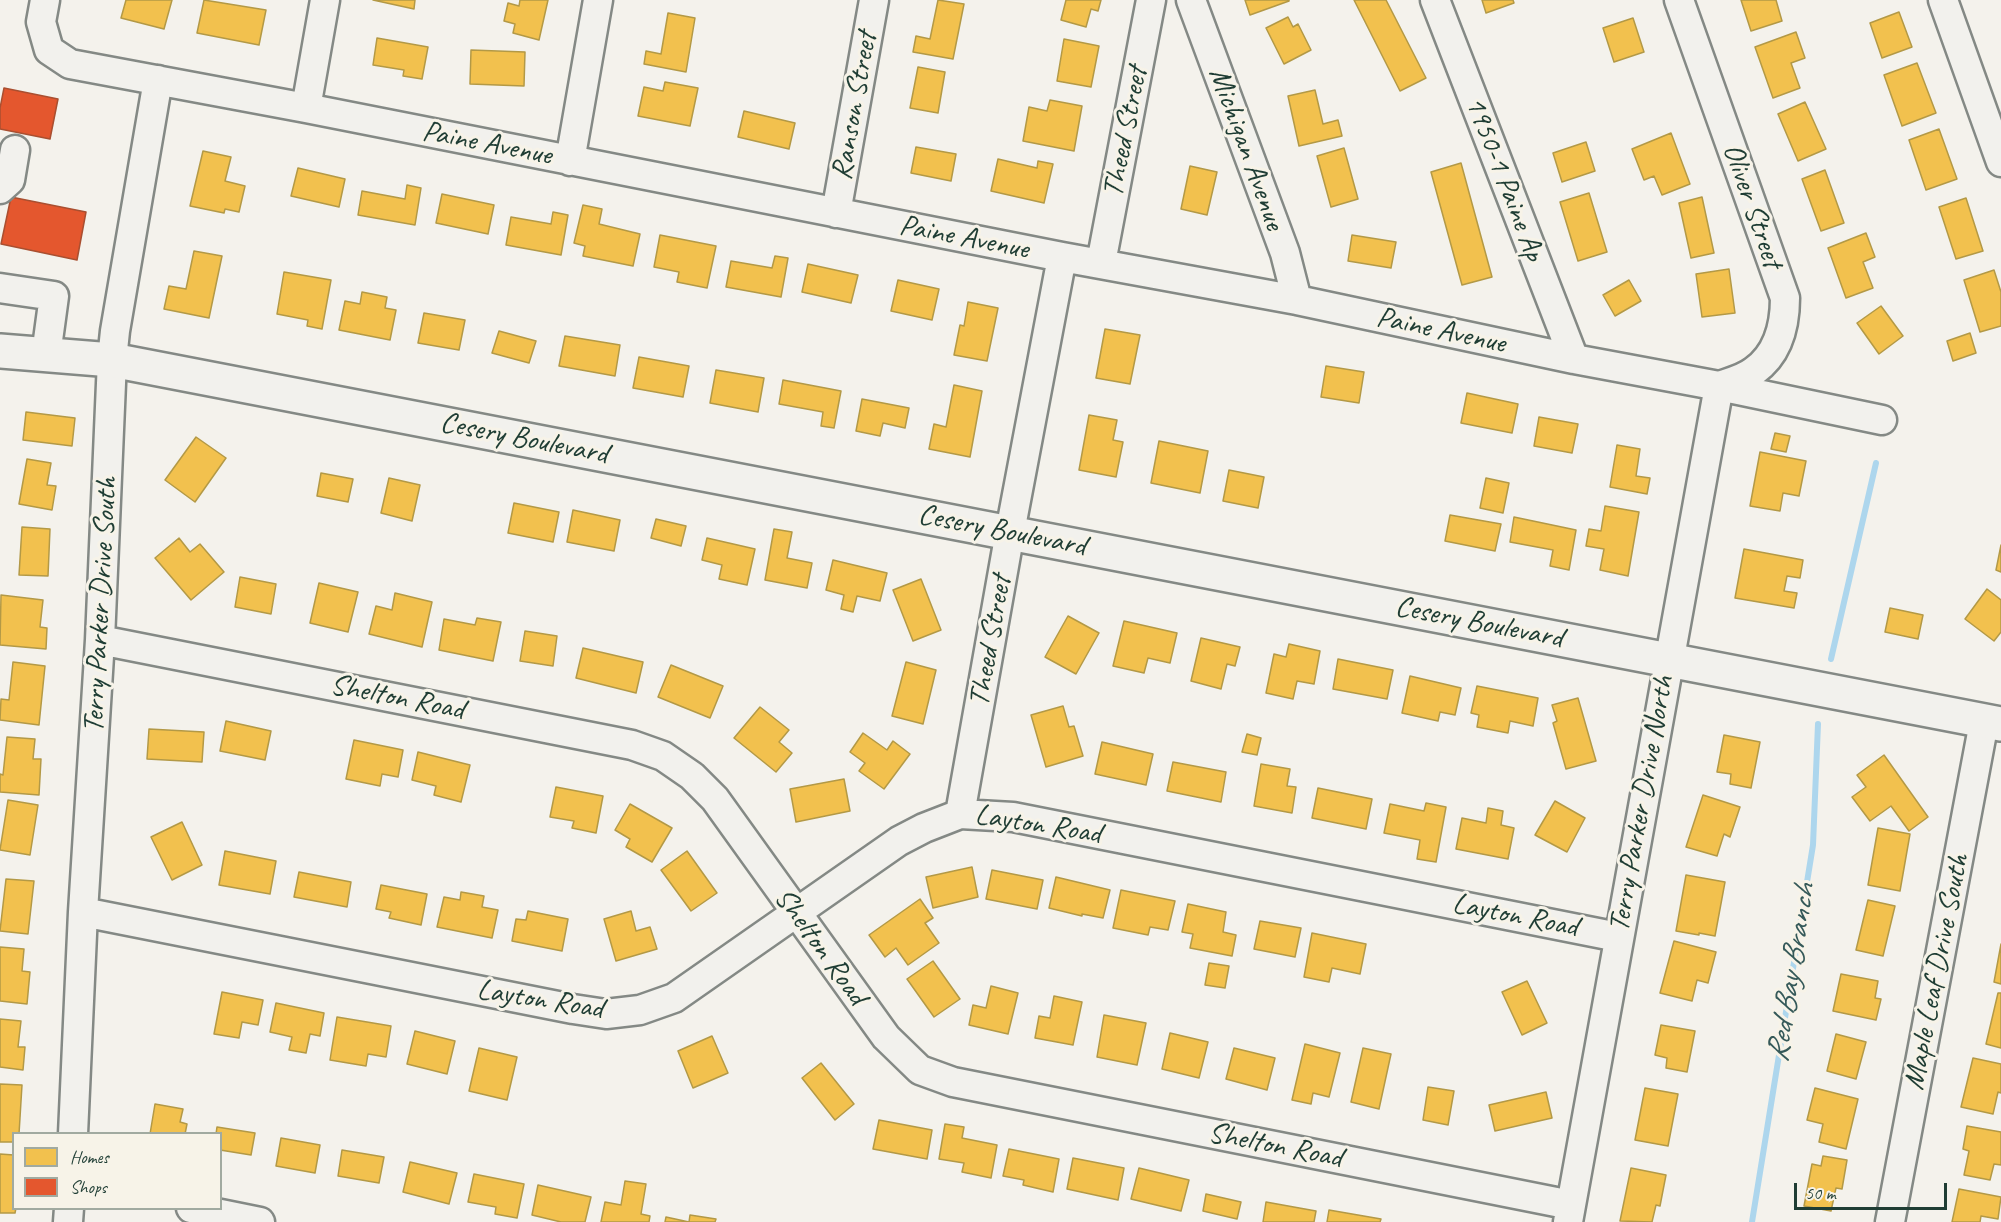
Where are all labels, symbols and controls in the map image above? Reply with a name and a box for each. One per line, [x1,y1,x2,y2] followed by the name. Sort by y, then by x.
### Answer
[824,29,886,183] street label: Ranson Street
[1200,63,1292,235] street label: Michigan Avenue
[1096,64,1156,200] street label: Theed Street
[1456,92,1552,266] street label: 1950-1 Paine Ap
[419,114,555,174] street label: Paine Avenue
[1714,139,1790,273] street label: Oliver Street
[896,208,1032,268] street label: Paine Avenue
[1373,300,1509,362] street label: Paine Avenue
[437,405,611,473] street label: Cesery Boulevard
[76,476,126,734] street label: Terry Parker Drive South
[915,497,1089,565] street label: Cesery Boulevard
[962,573,1020,709] street label: Theed Street
[1392,589,1566,657] street label: Cesery Boulevard
[327,667,467,729] street label: Shelton Road
[1602,673,1682,935] street label: Terry Parker Drive North
[972,797,1104,853] street label: Layton Road
[1896,851,1978,1093] street label: Maple Leaf Drive South
[1759,881,1825,1065] water label: Red Bay Branch
[766,882,874,1012] street label: Shelton Road
[1449,886,1581,946] street label: Layton Road
[474,972,606,1028] street label: Layton Road
[1205,1115,1345,1177] street label: Shelton Road
[12,1132,222,1210] legend
[70,1146,109,1168] text: Homes
[1797,1171,1950,1209] scale bar
[70,1176,107,1198] text: Shops
[1805,1182,1836,1204] text: 50 m

